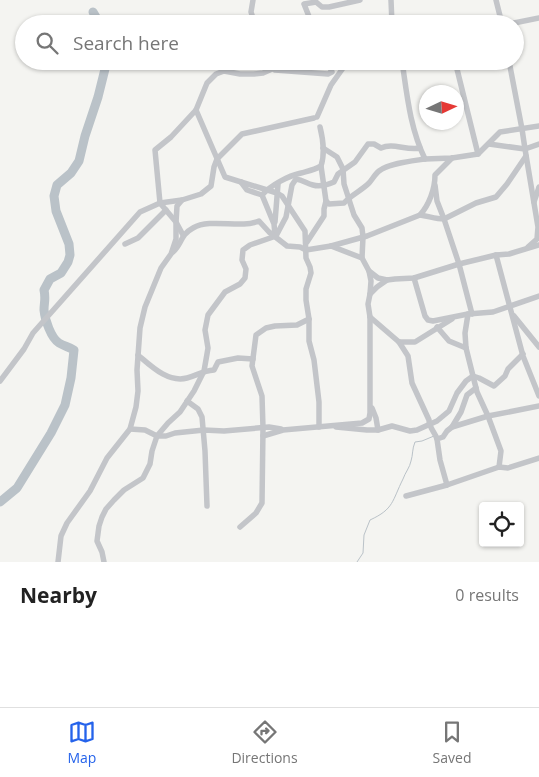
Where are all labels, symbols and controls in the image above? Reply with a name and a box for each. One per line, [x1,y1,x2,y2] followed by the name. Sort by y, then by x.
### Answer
[15,15,524,70] search box
[33,29,61,57] icon: search
[73,30,179,56] text: Search here
[419,85,464,130] north arrow
[479,502,524,547] map controls
[479,502,524,547] button: locate
[20,581,97,609] text: Nearby
[455,584,519,606] text: 0 results
[67,718,96,767] tab: Map
[231,718,298,767] tab: Directions
[433,718,471,767] tab: Saved

